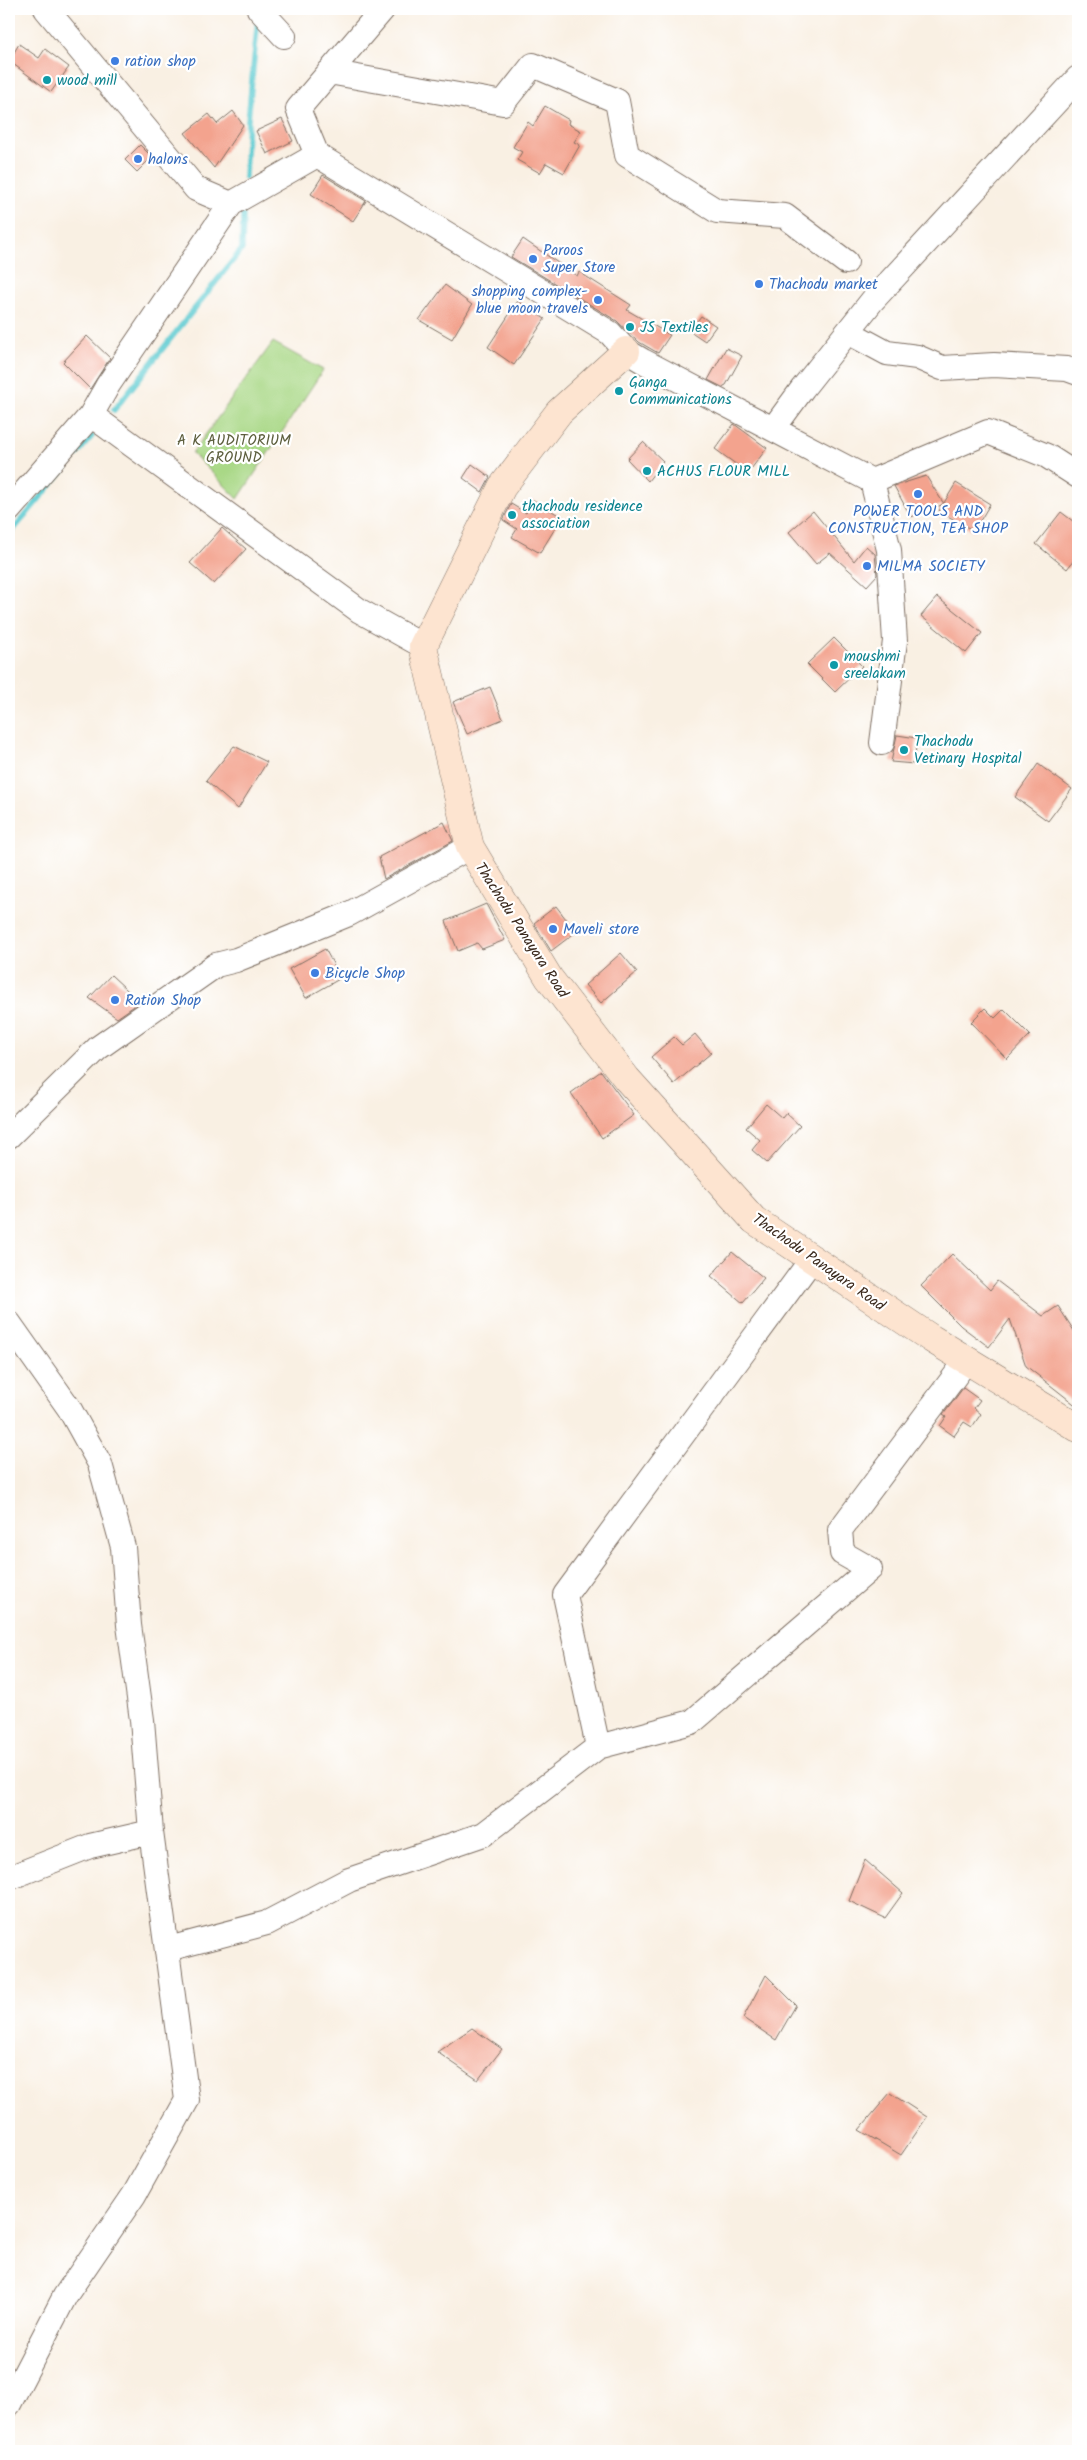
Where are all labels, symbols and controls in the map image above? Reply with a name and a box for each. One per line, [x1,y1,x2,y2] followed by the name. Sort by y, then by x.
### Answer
[125,50,196,74] place label: ration shop
[109,55,121,67] marker: ration shop
[57,69,117,93] place label: wood mill
[41,74,53,86] marker: wood mill
[148,148,189,172] place label: halons
[132,153,144,165] marker: halons
[543,239,616,280] place label: Paroos Super Store
[527,253,539,265] marker: Paroos Super Store
[769,273,878,297] place label: Thachodu market
[753,278,765,290] marker: Thachodu market
[471,280,589,321] place label: shopping complex- blue moon travels
[592,294,604,306] marker: shopping complex- blue moon travels
[640,316,709,340] place label: JS Textiles
[624,321,636,333] marker: JS Textiles
[629,371,732,412] place label: Ganga Communications
[613,385,625,397] marker: Ganga Communications
[177,429,291,470] park label: A K AUDITORIUM GROUND
[657,460,790,484] place label: ACHUS FLOUR MILL
[641,465,653,477] marker: ACHUS FLOUR MILL
[912,488,924,500] marker: POWER TOOLS AND CONSTRUCTION, TEA SHOP
[522,495,643,536] place label: thachodu residence association
[828,500,1009,541] place label: POWER TOOLS AND CONSTRUCTION, TEA SHOP
[506,509,518,521] marker: thachodu residence association
[877,555,986,579] place label: MILMA SOCIETY
[861,560,873,572] marker: MILMA SOCIETY
[844,645,906,686] place label: moushmi sreelakam
[828,659,840,671] marker: moushmi sreelakam
[914,730,1022,771] place label: Thachodu Vetinary Hospital
[898,744,910,756] marker: Thachodu Vetinary Hospital
[468,858,574,1004] street label: Thachodu Panayara Road
[563,918,639,942] place label: Maveli store
[547,923,559,935] marker: Maveli store
[325,962,405,986] place label: Bicycle Shop
[309,967,321,979] marker: Bicycle Shop
[125,989,201,1013] place label: Ration Shop
[109,994,121,1006] marker: Ration Shop
[747,1208,890,1318] street label: Thachodu Panayara Road

